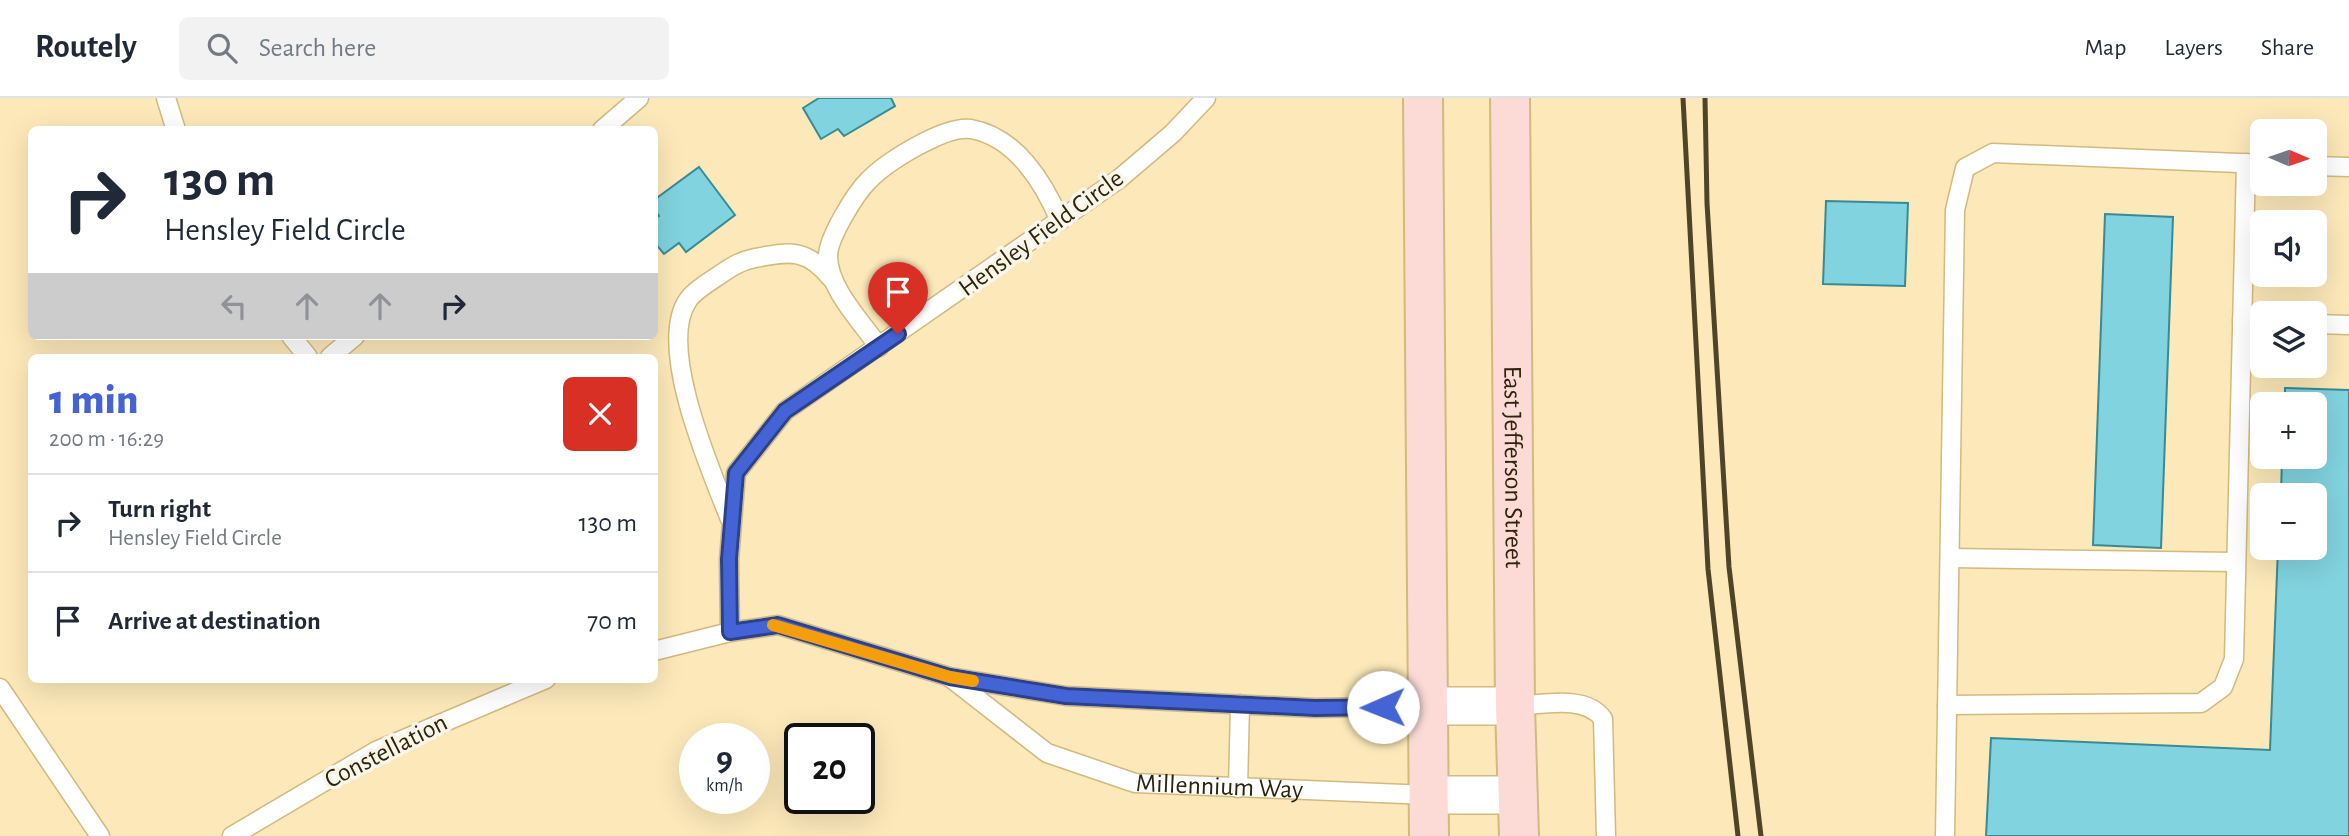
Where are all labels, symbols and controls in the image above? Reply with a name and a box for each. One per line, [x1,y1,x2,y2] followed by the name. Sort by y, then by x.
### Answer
[179,17,669,80] search box
[203,29,241,67] icon: search
[35,31,137,64] text: Routely
[259,35,376,61] text: Search here
[2084,36,2126,60] text: Map
[2164,36,2223,60] text: Layers
[2261,36,2314,60] text: Share
[2250,119,2328,196] north arrow
[2250,119,2327,560] map controls
[49,154,140,245] icon: right
[164,156,275,205] text: 130 m
[954,165,1128,301] street label: Hensley Field Circle
[2250,210,2327,287] button: sound
[164,214,406,246] text: Hensley Field Circle
[868,262,928,334] pin
[879,273,917,311] icon: arrive
[215,287,253,325] icon: left
[288,287,326,325] icon: ahead
[361,287,399,325] icon: ahead
[434,287,472,325] icon: right
[2250,301,2327,378] button: layers
[1499,366,1527,568] street label: East Jefferson Street
[563,377,637,451] button: close
[49,379,138,421] text: 1 min
[2250,392,2327,469] button: +
[49,428,164,451] text: 200 m · 16:29
[2250,483,2327,560] button: −
[108,496,211,522] text: Turn right
[49,504,87,542] icon: right
[579,510,637,536] text: 130 m
[108,527,282,550] text: Hensley Field Circle
[49,602,87,640] icon: arrive
[108,608,321,634] text: Arrive at destination
[587,608,637,634] text: 70 m
[1346,670,1420,744] position arrow
[320,709,452,793] street label: Constellation
[784,723,875,814] speed limit sign: 20
[716,742,733,777] text: 9
[1135,770,1304,803] street label: Millennium Way
[706,777,743,795] text: km/h

